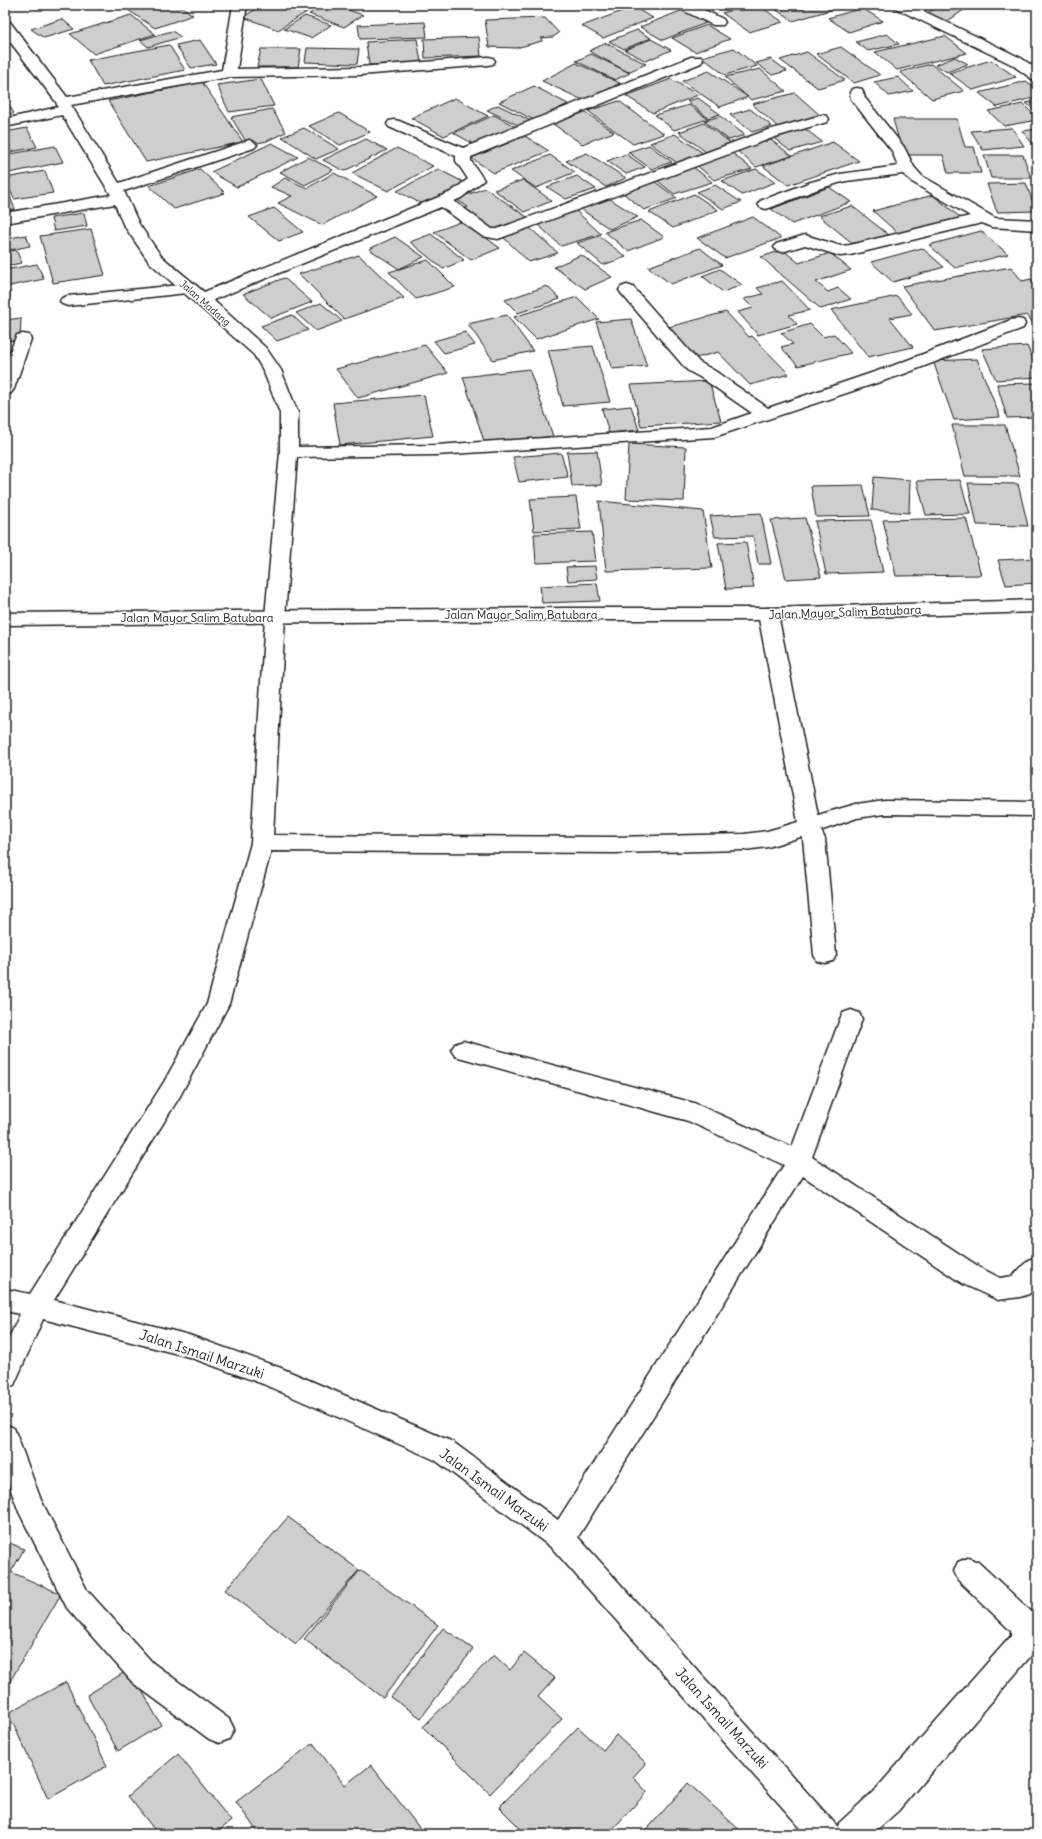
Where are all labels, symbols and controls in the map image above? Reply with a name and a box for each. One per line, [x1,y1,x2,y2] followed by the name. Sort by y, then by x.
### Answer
[177,277,233,329] street label: Jalan Madang
[768,602,922,622] street label: Jalan Mayor Salim Batubara
[444,607,598,622] street label: Jalan Mayor Salim Batubara
[120,610,274,625] street label: Jalan Mayor Salim Batubara
[137,1325,267,1383] street label: Jalan Ismail Marzuki
[436,1444,552,1536] street label: Jalan Ismail Marzuki
[672,1664,772,1772] street label: Jalan Ismail Marzuki

